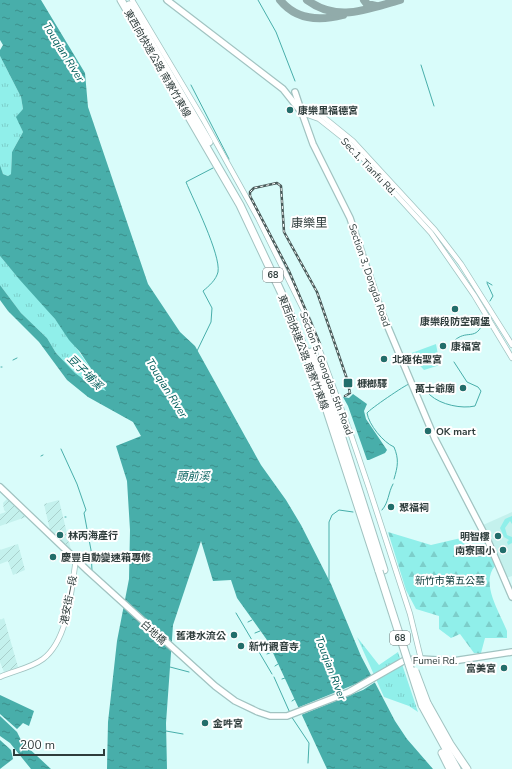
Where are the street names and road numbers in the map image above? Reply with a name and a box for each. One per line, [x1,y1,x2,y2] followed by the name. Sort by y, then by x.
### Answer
[120,7,194,120] street label: 東西向快速公路 南寮竹東線
[337,135,399,198] street label: Sec.1, Tianfu Rd.
[345,222,393,329] street label: Section 3, Dongda Road
[263,268,283,282] road number: 68
[275,293,332,412] street label: 東西向快速公路 南寮竹東線
[296,310,356,437] street label: Section 5, Gongdao 5th Road
[57,574,81,626] street label: 港安街一段
[137,618,169,648] street label: 白地橋
[390,631,410,645] road number: 68
[413,654,457,668] street label: Fumei Rd.

